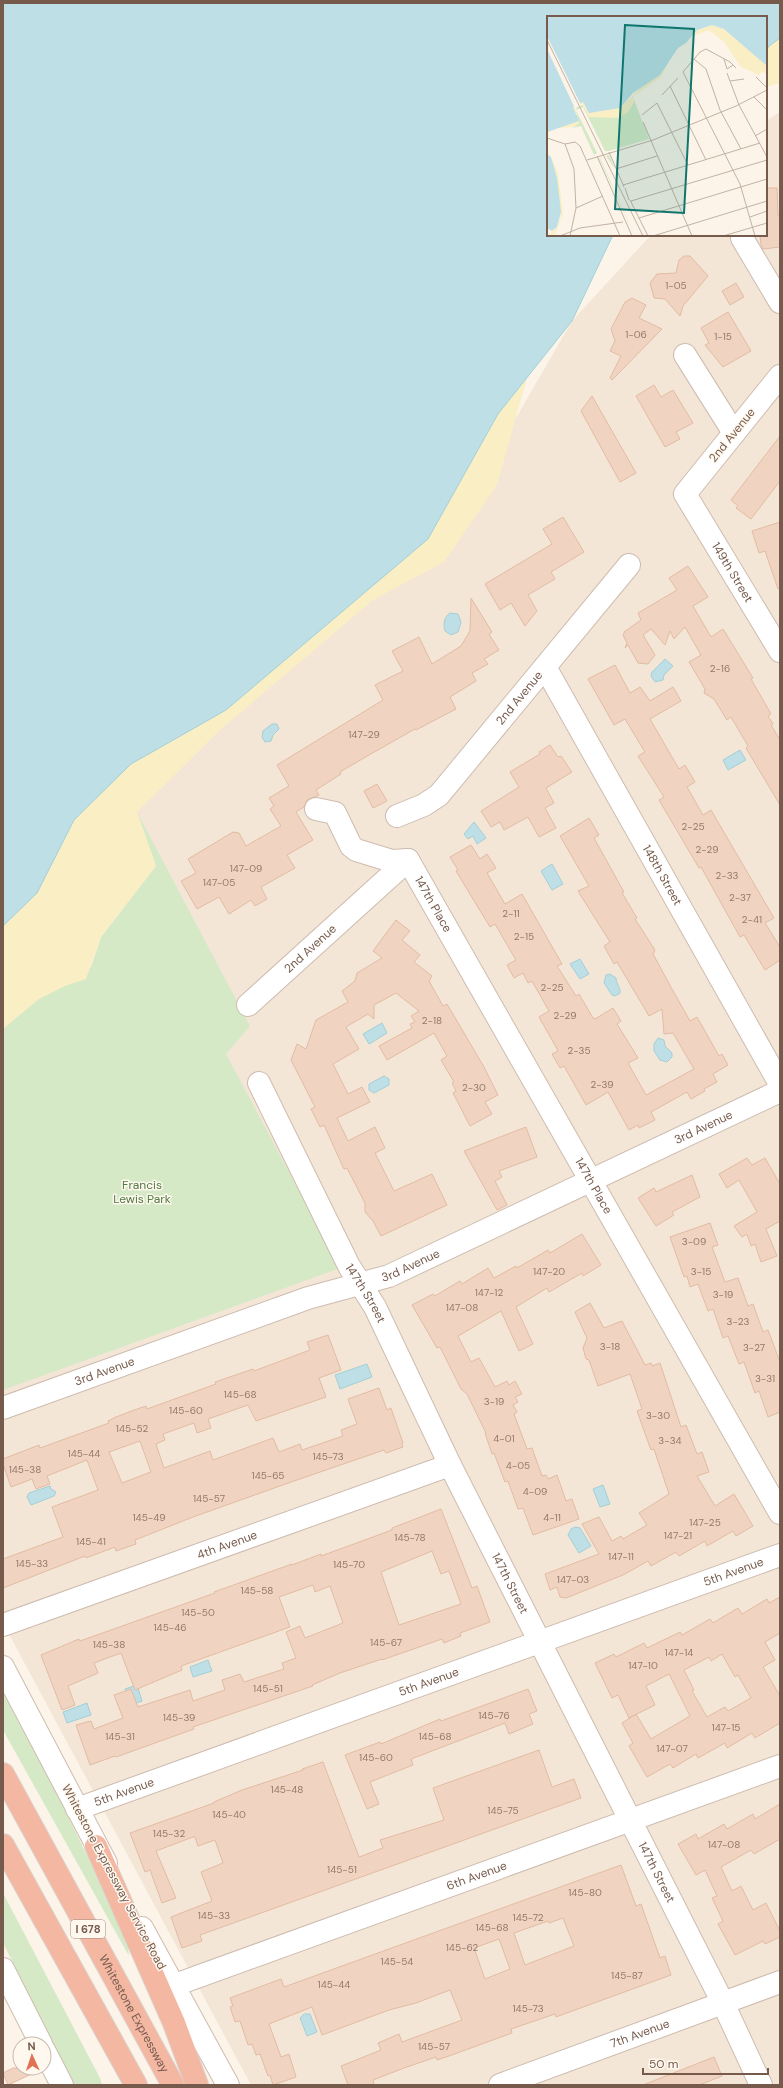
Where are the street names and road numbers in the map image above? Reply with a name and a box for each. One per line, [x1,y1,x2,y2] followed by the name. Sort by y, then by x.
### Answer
[705,404,759,465] street label: 2nd Avenue
[708,539,757,606] street label: 149th Street
[492,668,546,728] street label: 2nd Avenue
[639,842,686,909] street label: 148th Street
[411,873,456,935] street label: 147th Place
[281,921,340,976] street label: 2nd Avenue
[672,1106,735,1148] street label: 3rd Avenue
[571,1155,616,1217] street label: 147th Place
[380,1245,443,1286] street label: 3rd Avenue
[342,1261,390,1326] street label: 147th Street
[72,1353,137,1390] street label: 3rd Avenue
[195,1527,260,1563] street label: 4th Avenue
[488,1550,532,1617] street label: 147th Street
[701,1554,766,1590] street label: 5th Avenue
[396,1664,461,1700] street label: 5th Avenue
[92,1774,157,1810] street label: 5th Avenue
[58,1782,170,1972] street label: Whitestone Expressway Service Road
[634,1839,679,1906] street label: 147th Street
[444,1857,509,1894] street label: 6th Avenue
[71,1920,105,1938] road number: I 678
[95,1952,173,2076] street label: Whitestone Expressway
[608,2015,672,2052] street label: 7th Avenue

